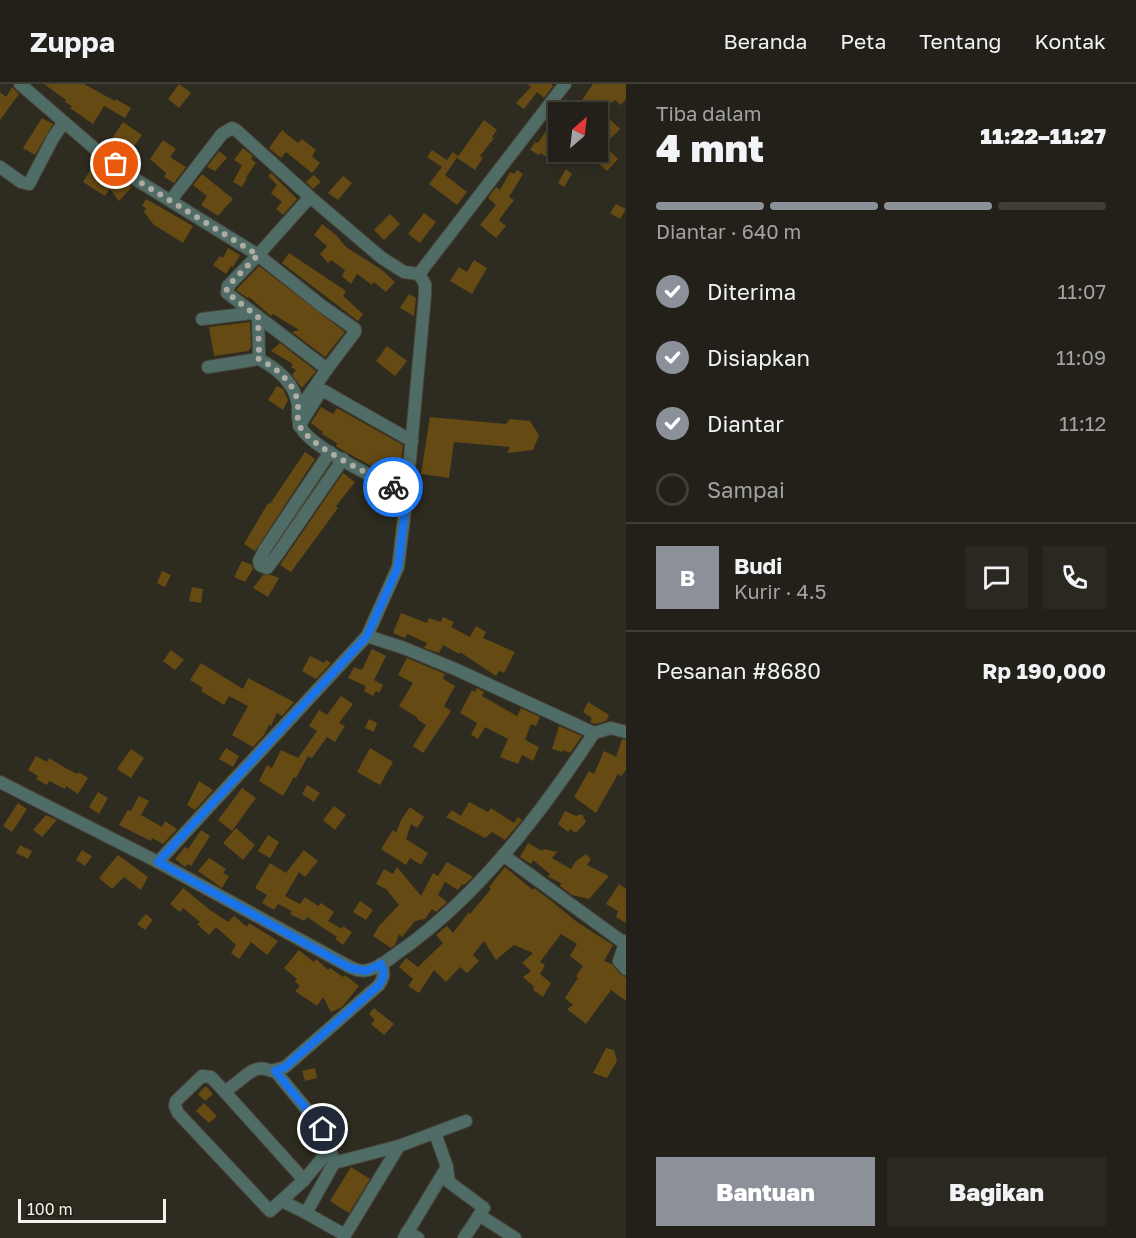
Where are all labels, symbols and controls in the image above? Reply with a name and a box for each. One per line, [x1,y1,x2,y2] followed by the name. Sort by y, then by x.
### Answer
[30,25,115,58] text: Zuppa
[724,28,807,54] text: Beranda
[840,28,886,54] text: Peta
[919,28,1001,54] text: Tentang
[1034,28,1106,54] text: Kontak
[656,101,761,125] text: Tiba dalam
[548,102,608,162] north arrow
[548,102,608,162] map controls
[980,122,1106,149] text: 11:22–11:27
[656,124,764,171] text: 4 mnt
[90,138,141,189] pin
[99,147,132,180] icon: bag
[656,219,801,243] text: Diantar · 640 m
[656,275,689,308] icon: check
[707,278,796,305] text: Diterima
[1058,279,1106,303] text: 11:07
[656,341,689,374] icon: check
[707,344,810,371] text: Disiapkan
[1056,345,1106,369] text: 11:09
[656,407,689,440] icon: check
[707,410,784,437] text: Diantar
[1059,411,1106,435] text: 11:12
[363,457,423,517] courier
[377,471,410,504] icon: bike
[707,476,785,503] text: Sampai
[965,546,1028,609] button: chat
[1043,546,1106,609] button: phone
[734,552,782,579] text: Budi
[680,564,695,591] text: B
[734,579,826,603] text: Kurir · 4.5
[656,657,821,684] text: Pesanan #8680
[982,657,1106,684] text: Rp 190,000
[297,1103,348,1154] pin
[306,1112,339,1145] icon: home
[656,1157,875,1226] button: Bantuan
[887,1157,1106,1226] button: Bagikan
[18,1196,166,1224] scale bar
[27,1199,73,1219] text: 100 m

